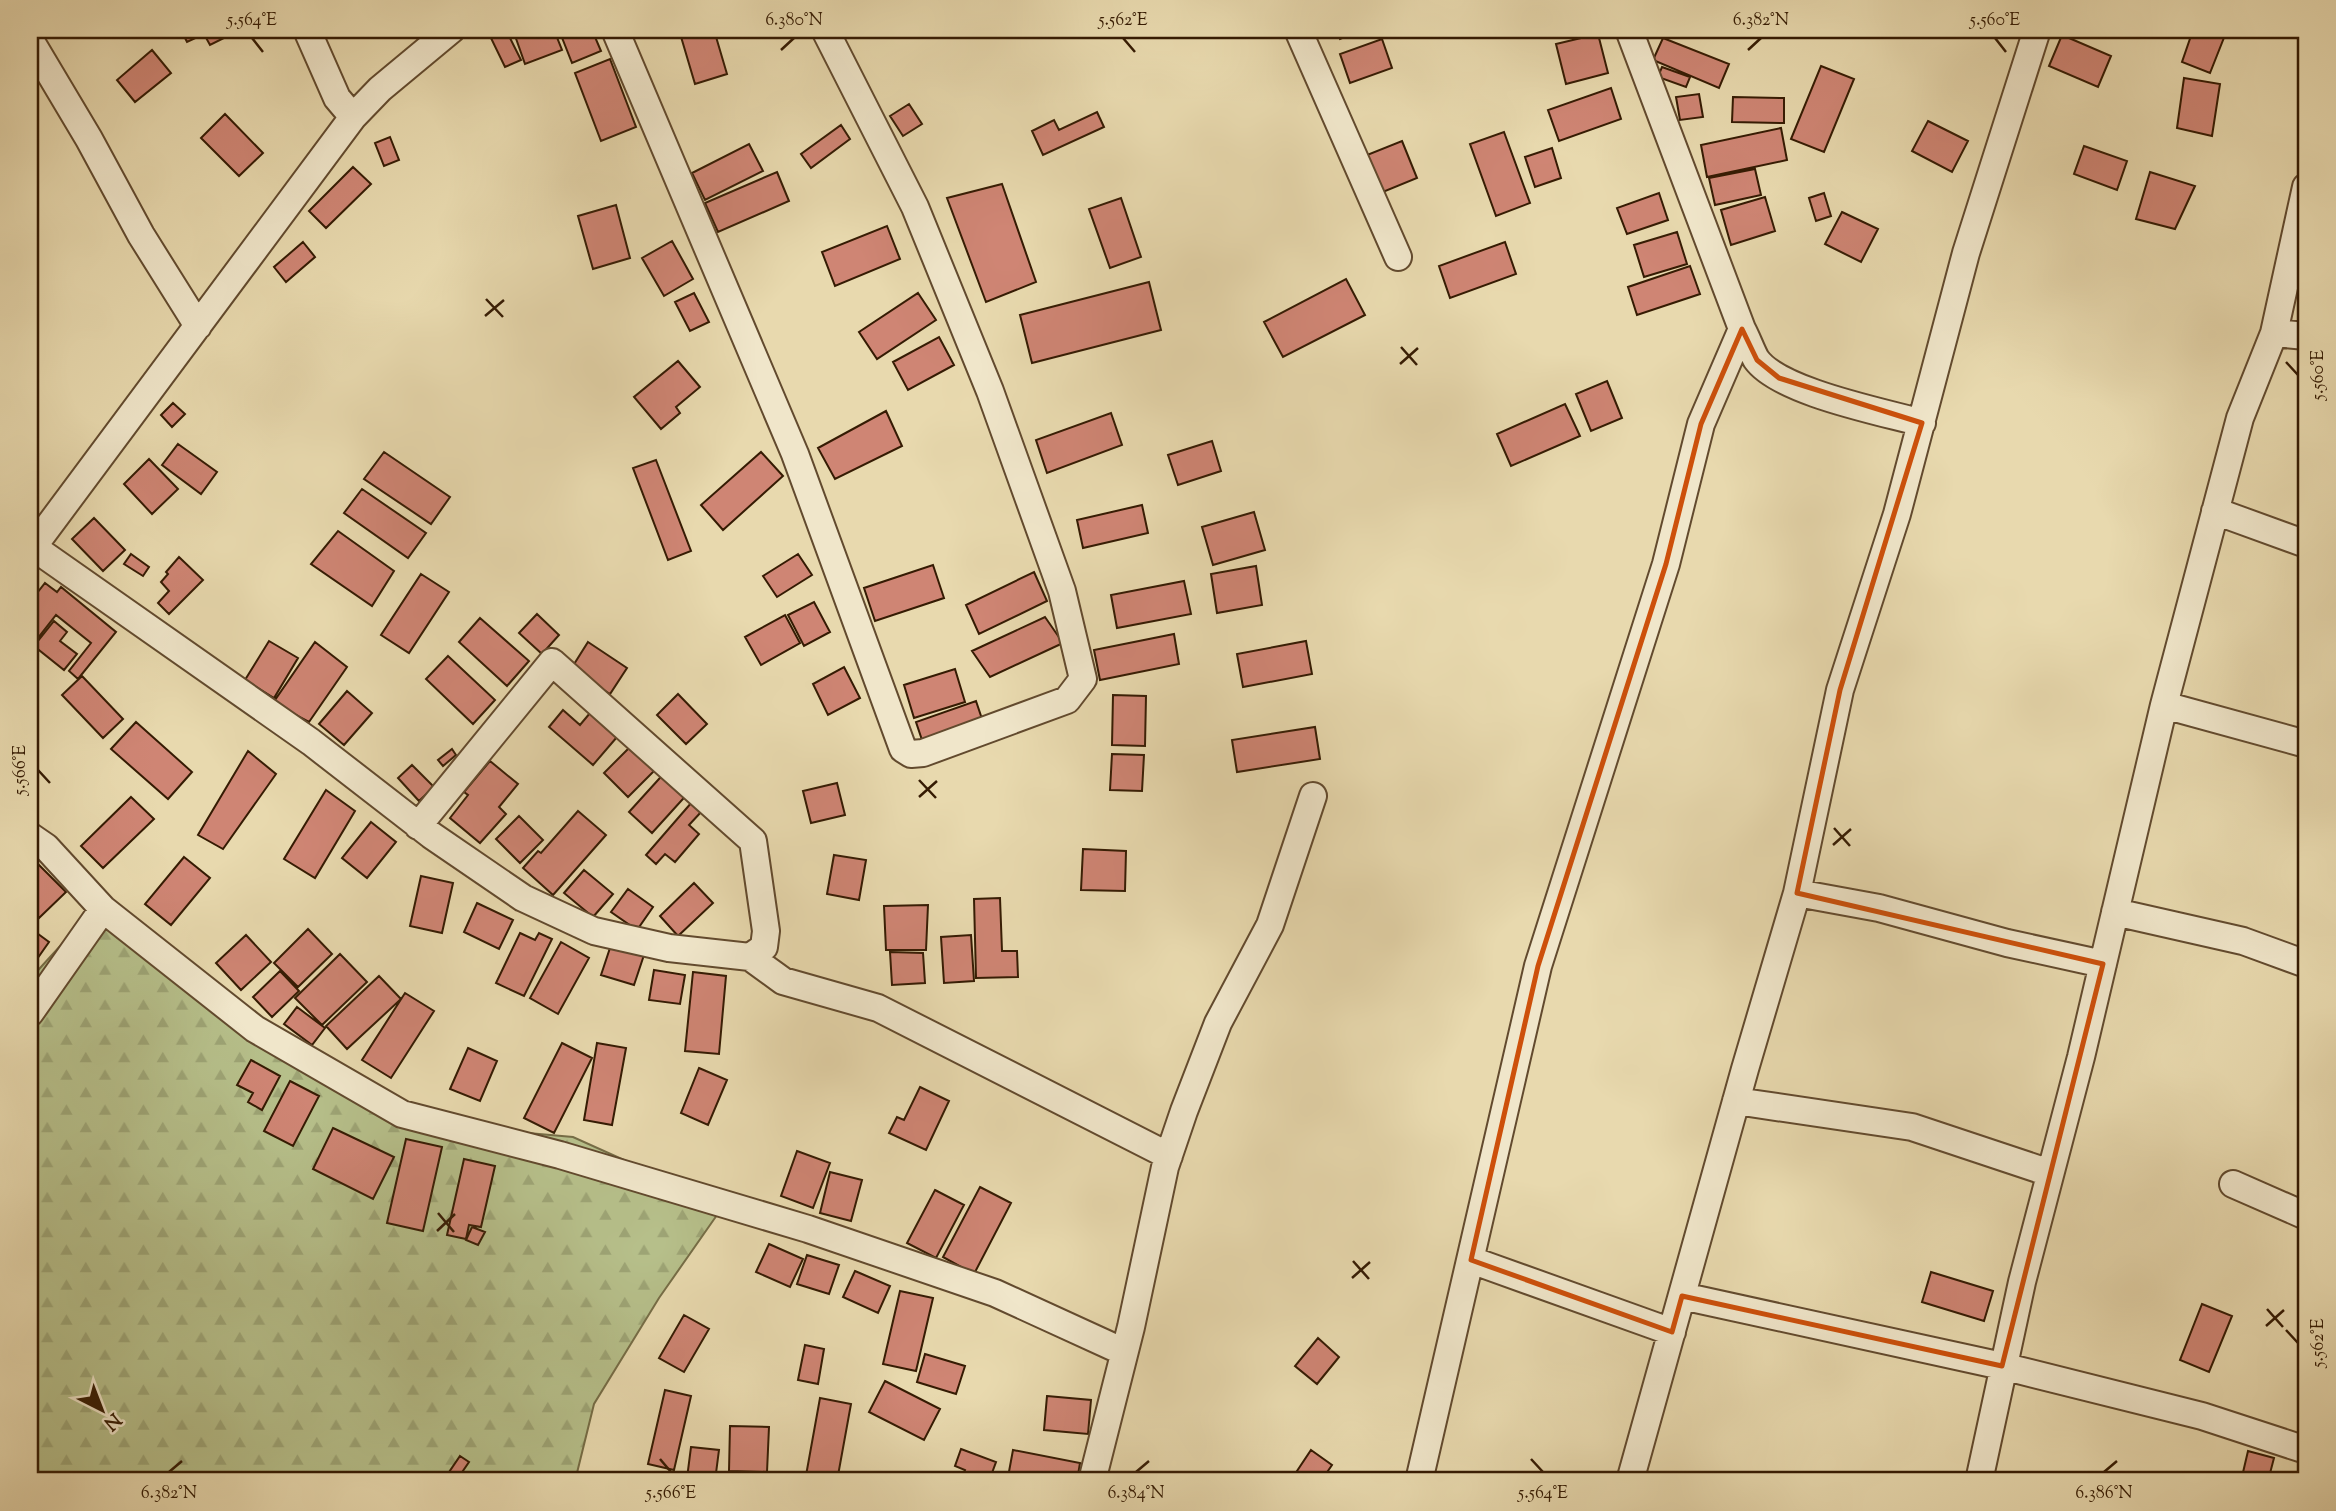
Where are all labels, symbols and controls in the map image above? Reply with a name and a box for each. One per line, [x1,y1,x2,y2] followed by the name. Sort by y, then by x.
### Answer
[226,8,277,34] text: 5.564°E
[765,8,823,34] text: 6.380°N
[1097,8,1148,34] text: 5.562°E
[1733,8,1789,34] text: 6.382°N
[1969,8,2020,34] text: 5.560°E
[2306,350,2332,401] text: 5.560°E
[8,745,34,796] text: 5.566°E
[2306,1318,2332,1369] text: 5.562°E
[66,1374,136,1444] north arrow
[97,1406,126,1436] text: N
[141,1481,197,1507] text: 6.382°N
[645,1481,696,1507] text: 5.566°E
[1107,1481,1165,1507] text: 6.384°N
[1517,1481,1568,1507] text: 5.564°E
[2075,1481,2133,1507] text: 6.386°N

